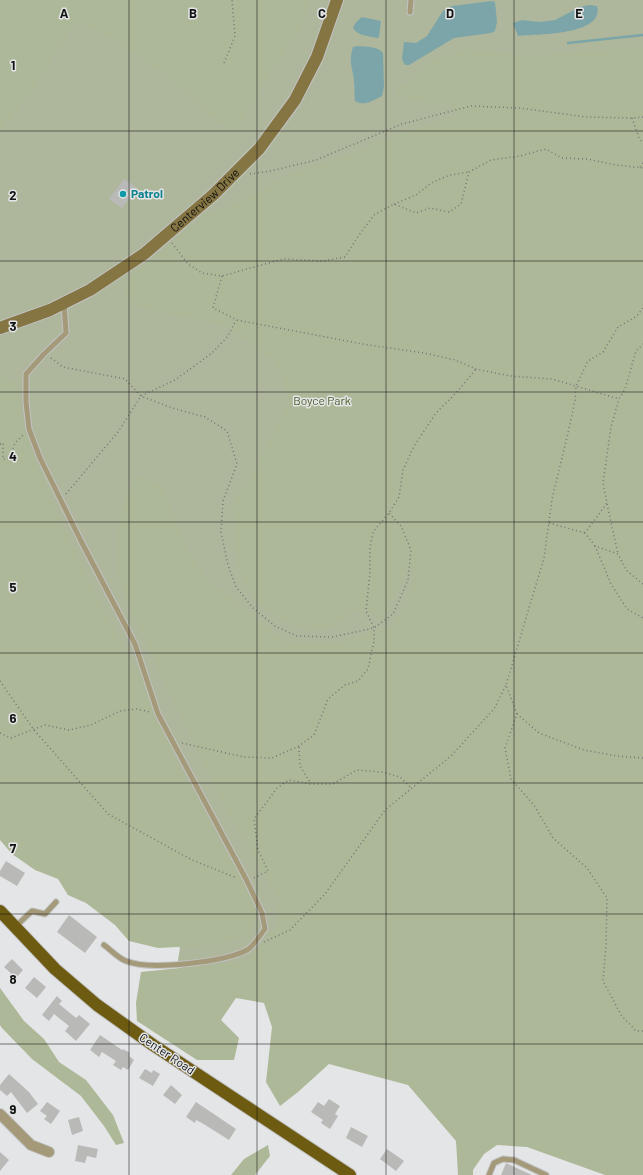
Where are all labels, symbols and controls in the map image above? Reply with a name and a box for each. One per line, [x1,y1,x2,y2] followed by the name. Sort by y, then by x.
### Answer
[60,5,69,21] text: A
[189,5,197,21] text: B
[318,5,326,21] text: C
[446,5,454,21] text: D
[575,5,583,21] text: E
[11,57,15,73] text: 1
[167,165,242,234] street label: Centerview Drive
[131,186,163,200] place label: Patrol
[9,187,17,203] text: 2
[118,189,128,199] marker: Patrol
[9,318,17,334] text: 3
[293,393,351,407] park label: Boyce Park
[9,448,17,464] text: 4
[9,579,17,595] text: 5
[10,710,17,726] text: 6
[10,840,17,856] text: 7
[9,971,17,987] text: 8
[137,1029,198,1077] street label: Center Road
[10,1101,17,1117] text: 9

